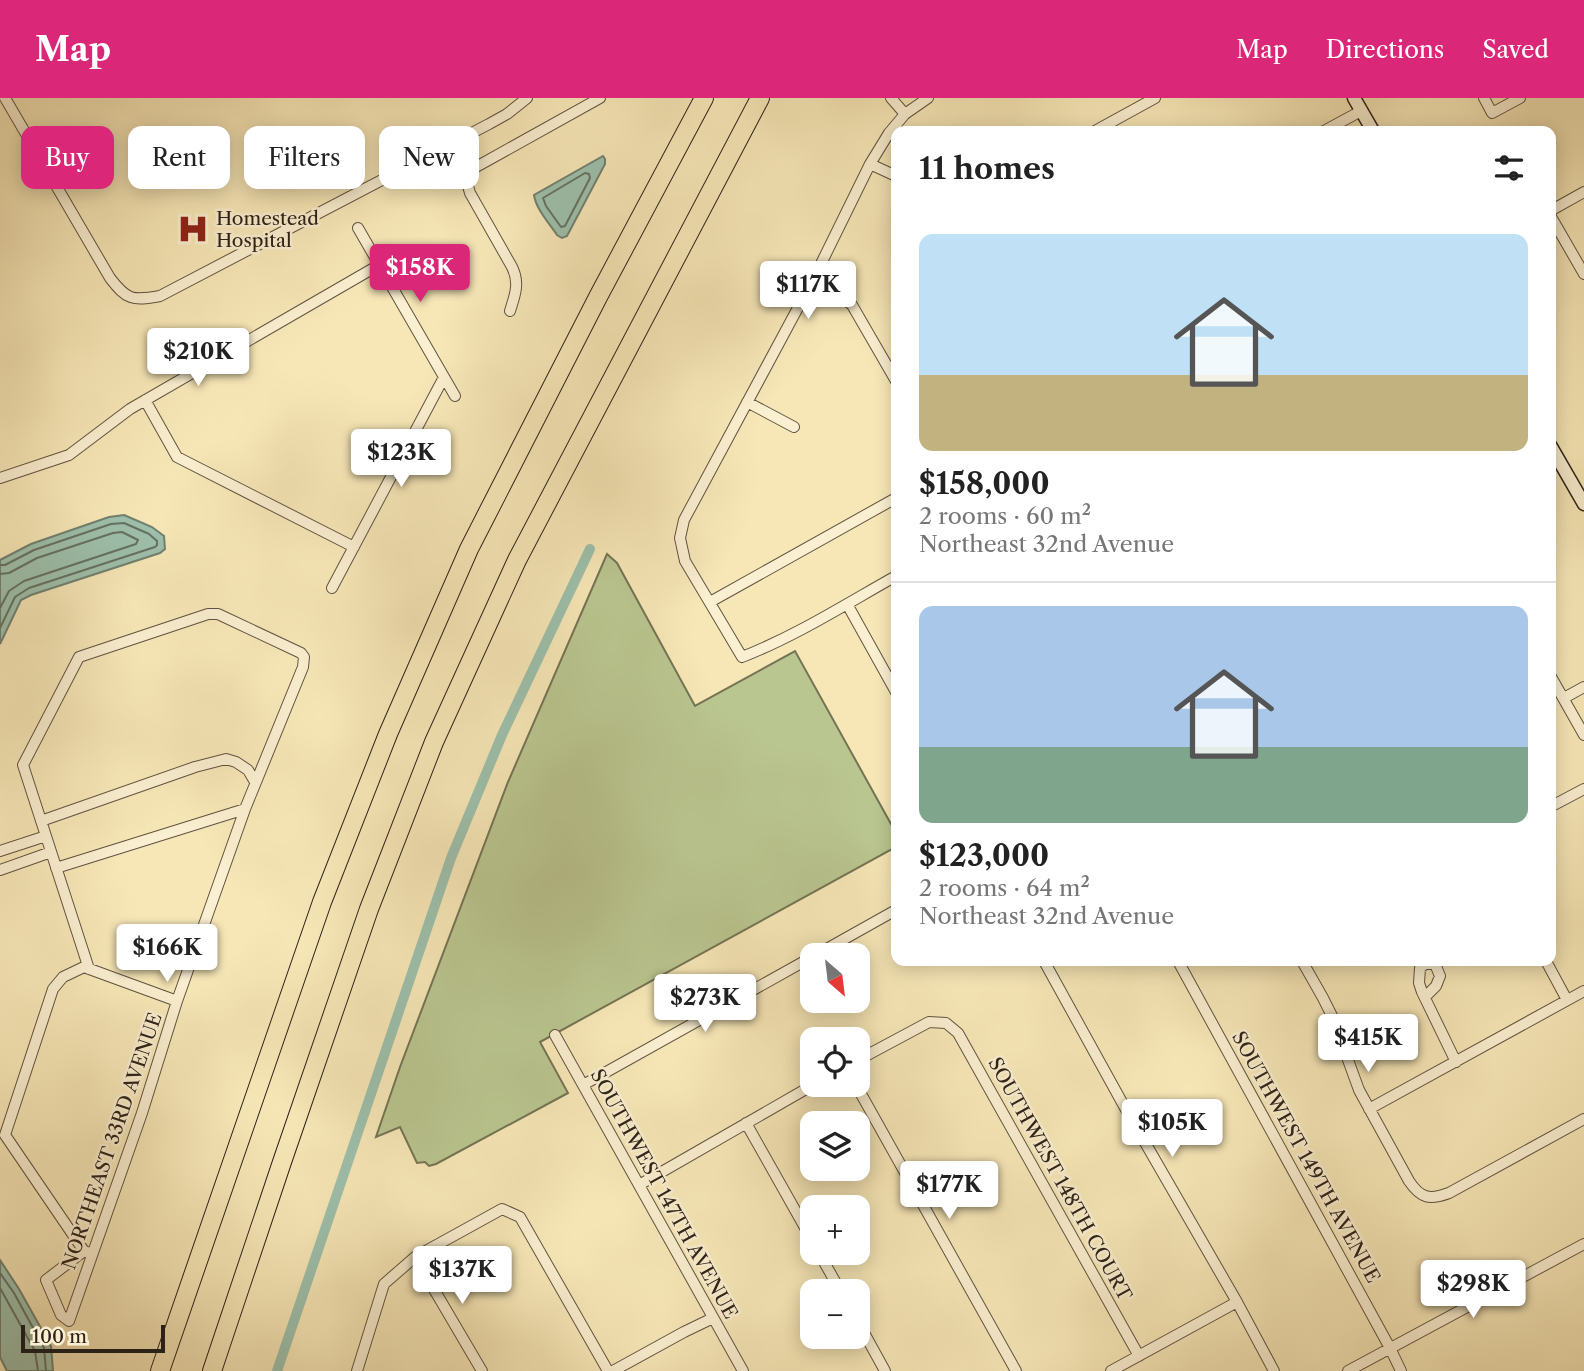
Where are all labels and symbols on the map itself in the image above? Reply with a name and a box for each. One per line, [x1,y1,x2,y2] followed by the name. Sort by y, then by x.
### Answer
[216,207,319,252] place label: Homestead Hospital
[176,212,210,246] hospital icon: Homestead Hospital
[371,244,469,304] pin: $158K
[759,262,857,321] pin: $117K
[149,328,247,388] pin: $210K
[352,430,450,489] pin: $123K
[118,924,216,984] pin: $166K
[800,943,870,1013] north arrow
[656,974,754,1034] pin: $273K
[57,1010,167,1272] street label: NORTHEAST 33RD AVENUE
[1319,1014,1417,1074] pin: $415K
[1227,1027,1385,1287] street label: SOUTHWEST 149TH AVENUE
[983,1053,1137,1305] street label: SOUTHWEST 148TH COURT
[586,1065,742,1323] street label: SOUTHWEST 147TH AVENUE
[1123,1100,1221,1159] pin: $105K
[900,1162,998,1221] pin: $177K
[413,1246,511,1306] pin: $137K
[1424,1260,1522,1320] pin: $298K
[21,1322,164,1354] scale bar

